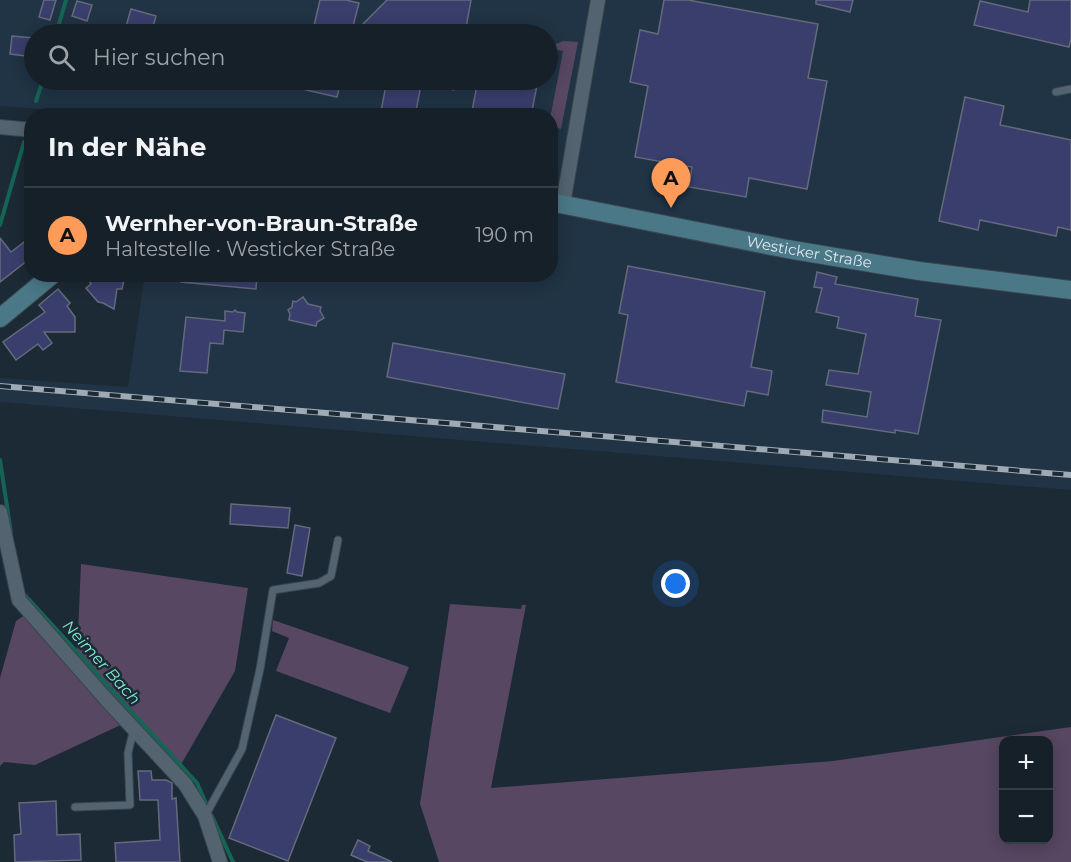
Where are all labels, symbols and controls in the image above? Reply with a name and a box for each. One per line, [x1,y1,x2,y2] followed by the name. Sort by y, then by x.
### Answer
[24,24,558,90] search box
[45,41,78,74] icon: search
[93,44,225,71] text: Hier suchen
[48,131,206,163] text: In der Nähe
[652,158,690,208] pin: A
[105,210,418,237] text: Wernher-von-Braun-Straße
[60,223,75,247] text: A
[475,223,534,247] text: 190 m
[745,231,873,272] street label: Westicker Straße
[105,237,395,261] text: Haltestelle · Westicker Straße
[661,569,690,598] your location
[59,616,144,708] water label: Neimer Bach
[999,736,1053,844] map controls
[999,736,1053,790] button: +
[999,790,1053,844] button: −

